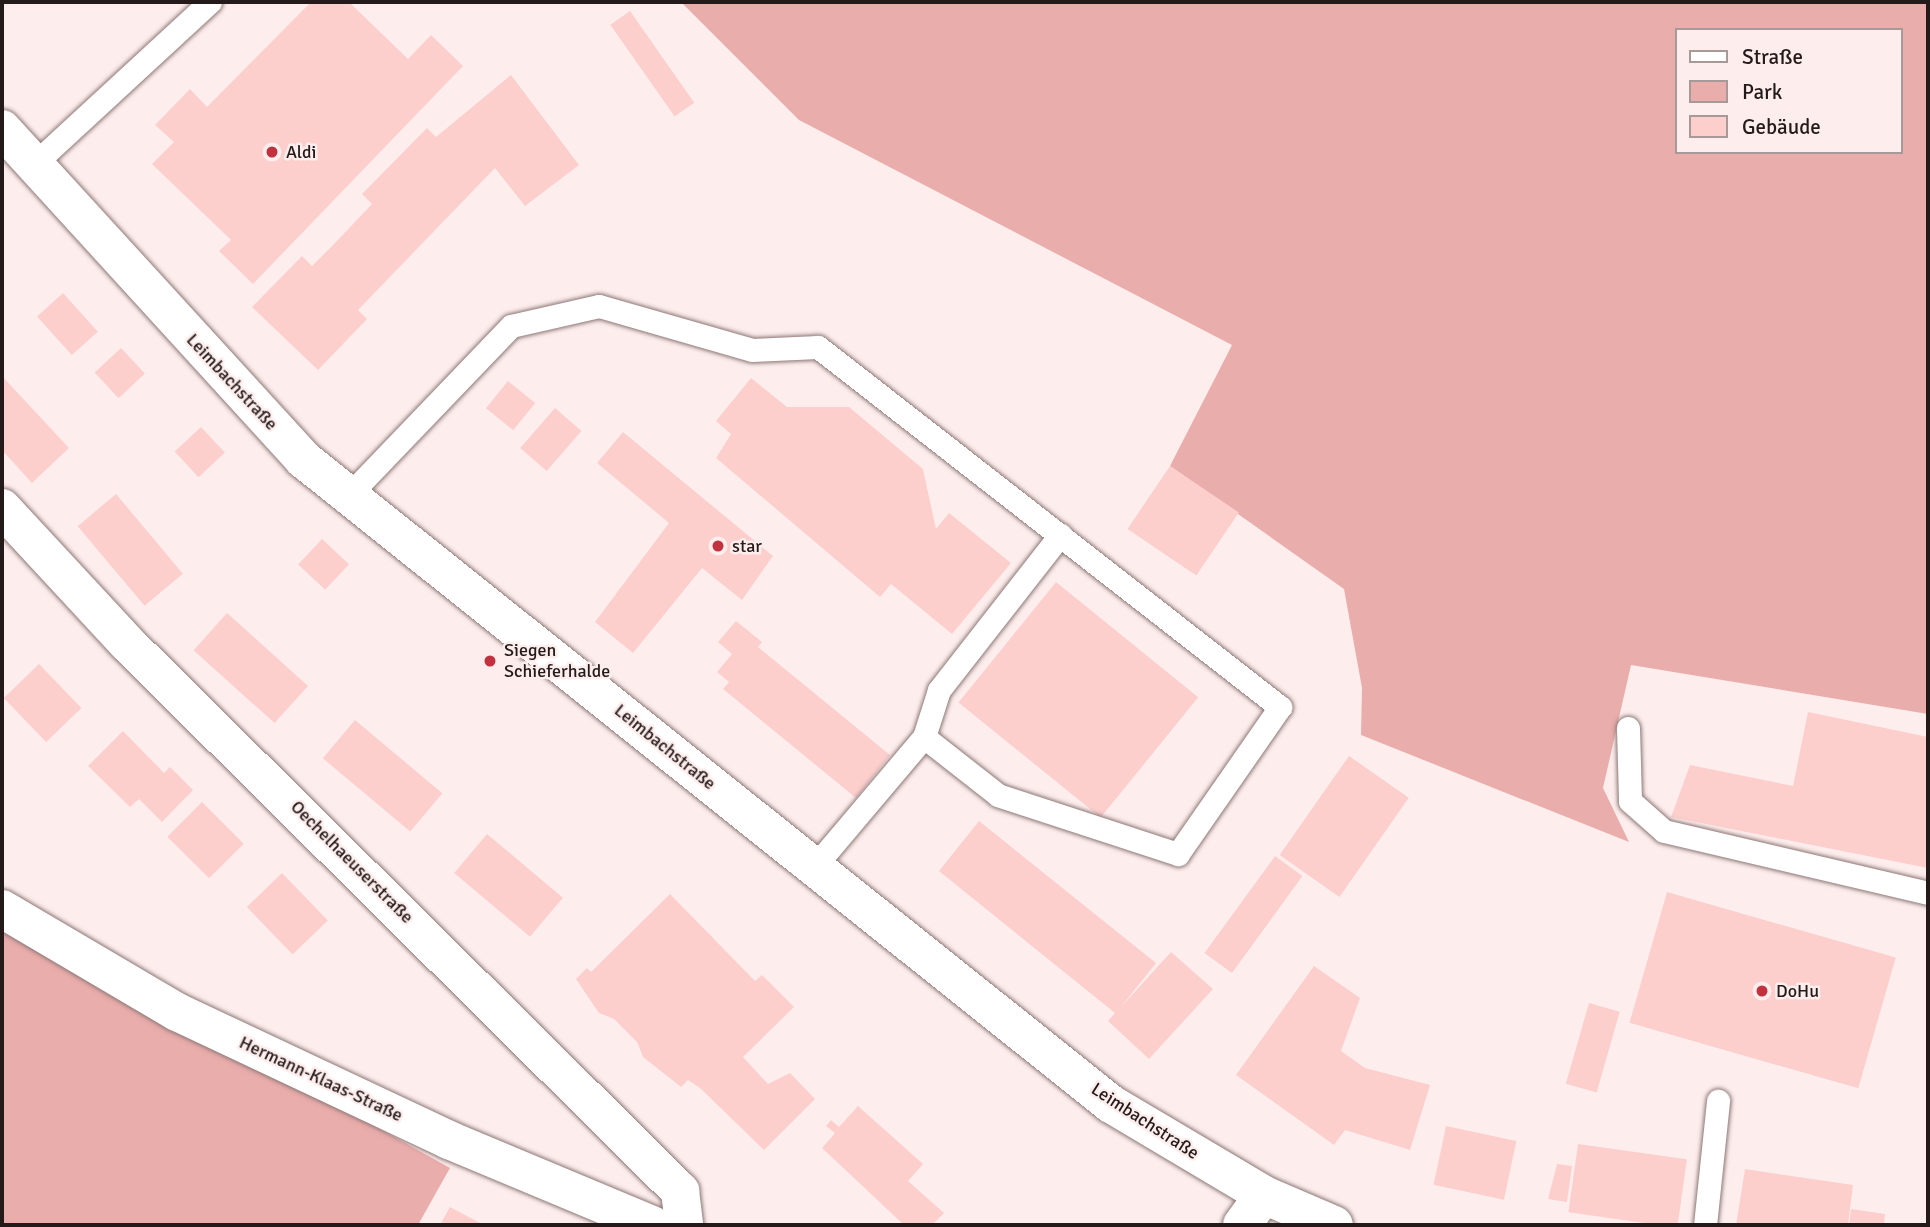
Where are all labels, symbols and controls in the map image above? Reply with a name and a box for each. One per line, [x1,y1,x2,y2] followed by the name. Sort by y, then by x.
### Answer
[1674,28,1902,154] legend
[1742,44,1803,70] text: Straße
[1742,79,1782,105] text: Park
[1742,114,1821,140] text: Gebäude
[286,141,316,163] place label: Aldi
[264,144,280,160] marker: Aldi
[182,329,282,435] street label: Leimbachstraße
[732,535,762,557] place label: star
[710,538,726,554] marker: star
[504,640,610,682] place label: Siegen Schieferhalde
[482,653,498,669] marker: Siegen Schieferhalde
[610,700,720,794] street label: Leimbachstraße
[286,796,418,928] street label: Oechelhaeuserstraße
[1776,980,1819,1002] place label: DoHu
[1754,983,1770,999] marker: DoHu
[236,1032,406,1126] street label: Hermann-Klaas-Straße
[1087,1078,1203,1164] street label: Leimbachstraße

